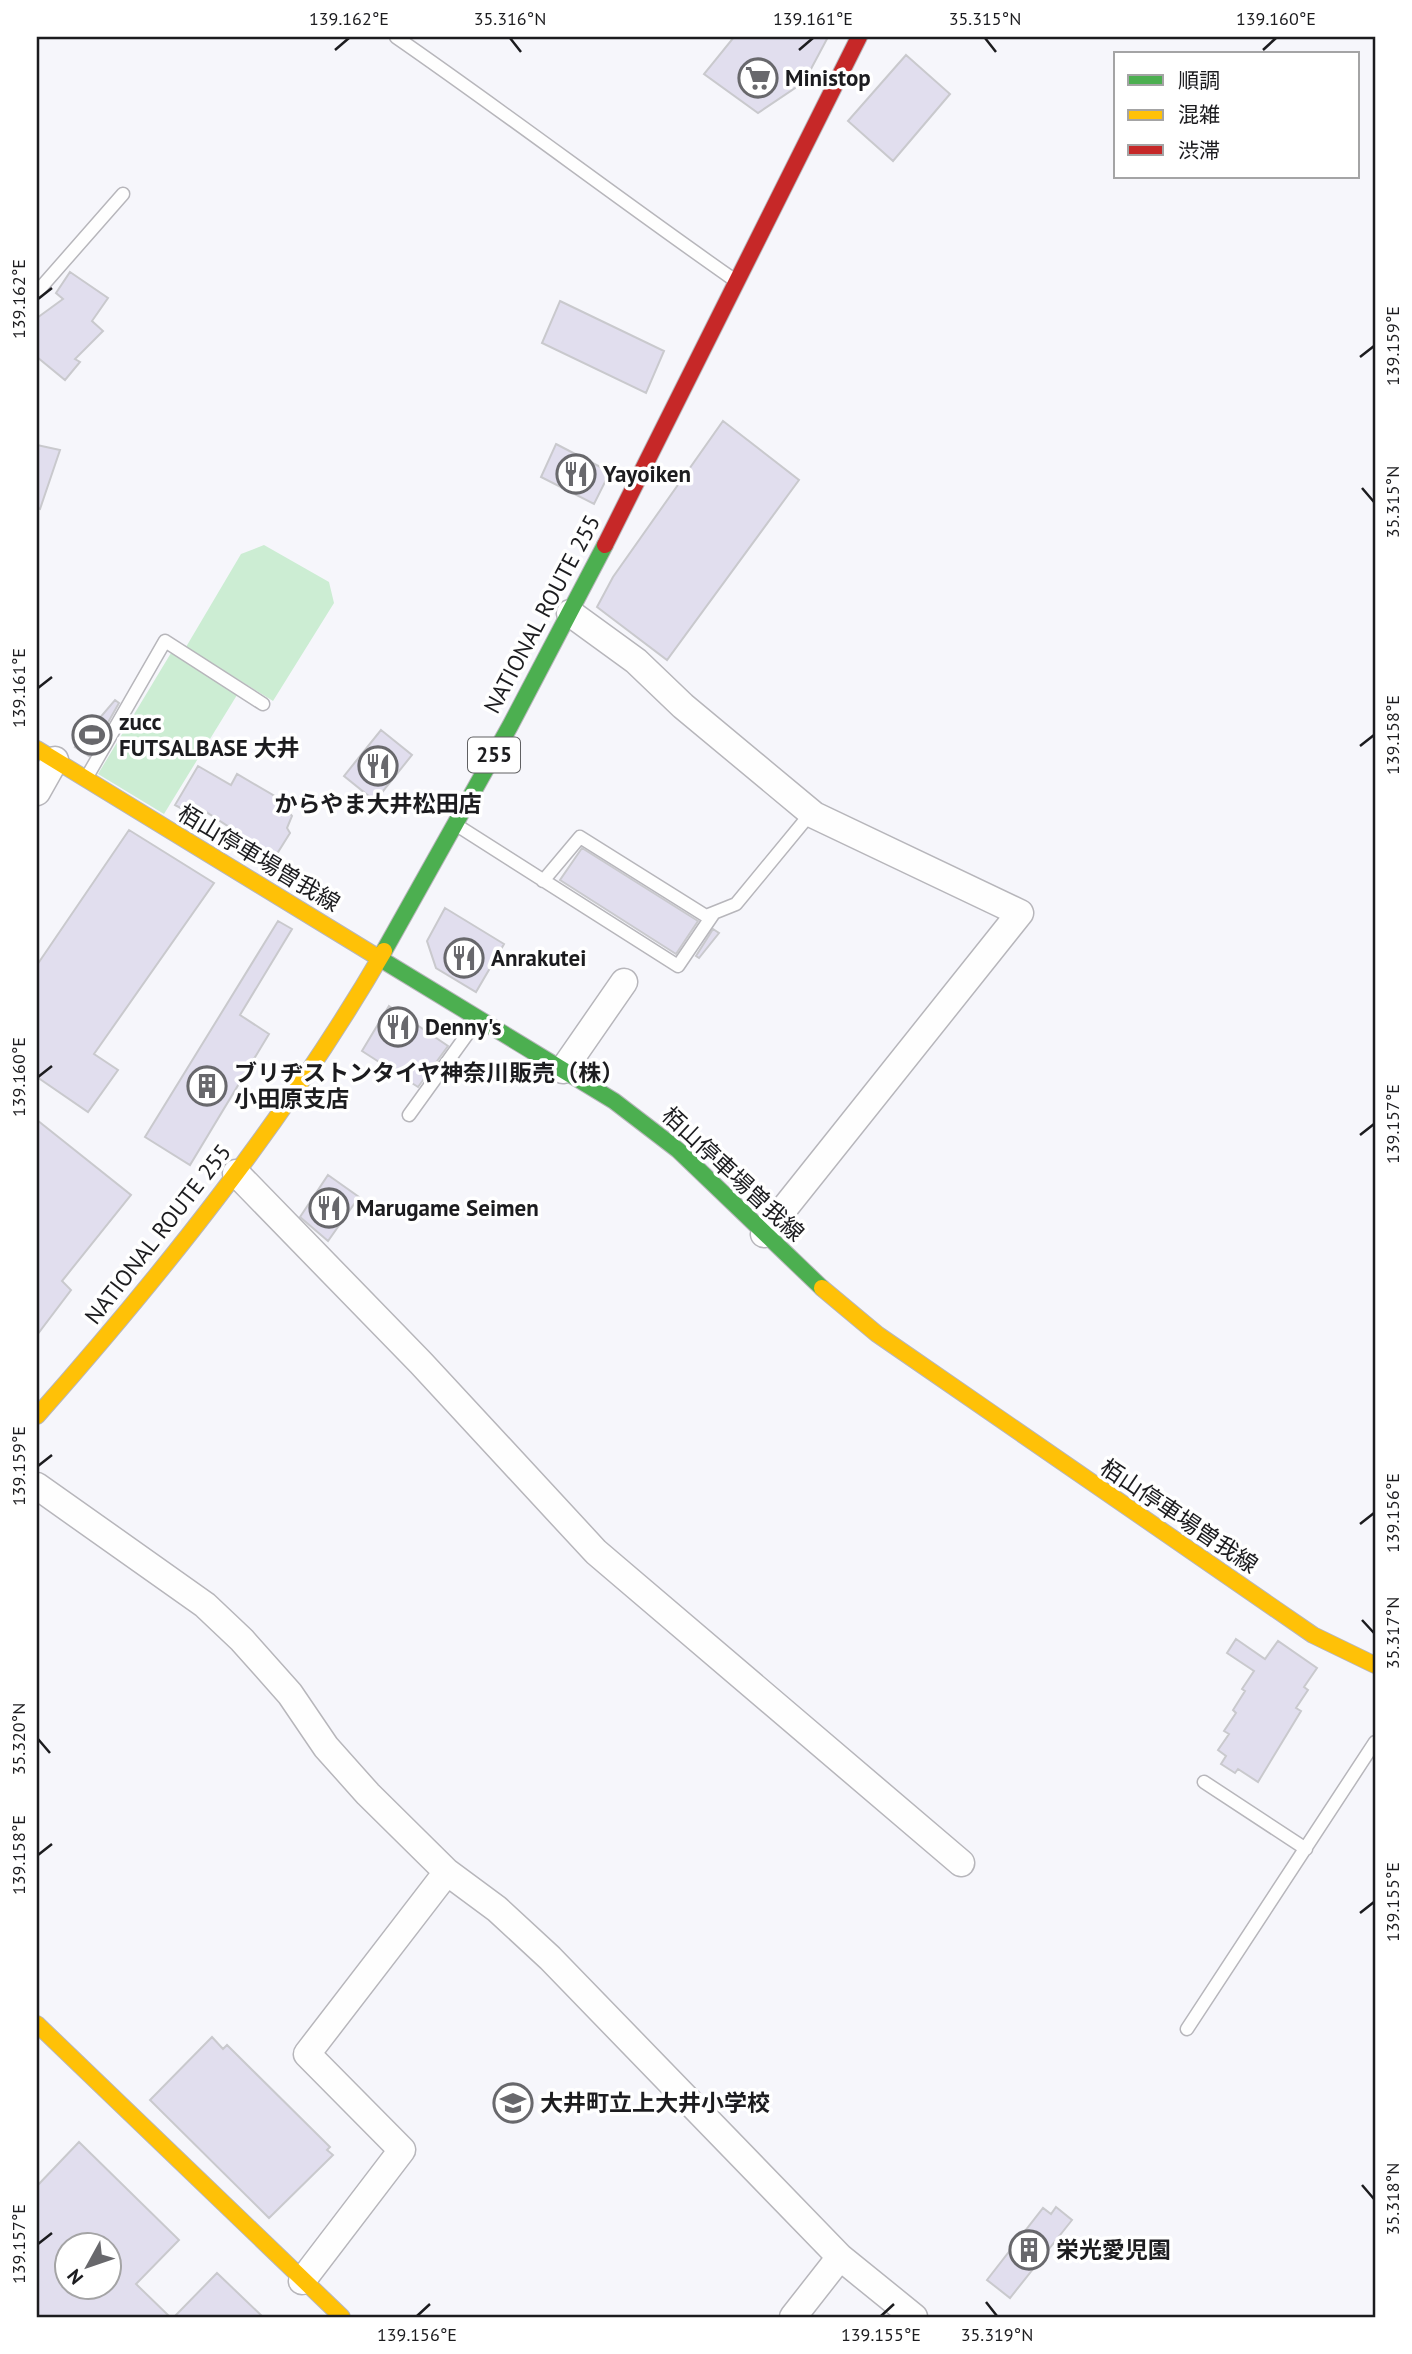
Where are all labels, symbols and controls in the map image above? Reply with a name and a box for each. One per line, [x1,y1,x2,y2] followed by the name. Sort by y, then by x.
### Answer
[309,7,389,30] text: 139.162°E
[474,7,546,30] text: 35.316°N
[773,7,853,30] text: 139.161°E
[949,7,1021,30] text: 35.315°N
[1236,7,1316,30] text: 139.160°E
[1114,52,1360,178] legend
[737,57,779,99] supermarket icon: Ministop
[785,63,871,92] place label: Ministop
[1178,67,1220,94] text: 順調
[1178,101,1220,128] text: 混雑
[1178,137,1220,164] text: 渋滞
[7,259,30,339] text: 139.162°E
[1381,306,1404,386] text: 139.159°E
[555,453,597,495] restaurant icon: Yayoiken
[602,459,691,488] place label: Yayoiken
[1381,466,1404,538] text: 35.315°N
[477,509,606,718] street label: NATIONAL ROUTE 255
[7,648,30,728] text: 139.161°E
[1381,695,1404,775] text: 139.158°E
[119,707,300,762] place label: zucc FUTSALBASE 大井
[71,714,113,756] sports icon: zucc FUTSALBASE 大井
[468,738,520,772] road number: 255
[357,745,399,787] restaurant icon: からやま大井松田店
[275,789,482,818] place label: からやま大井松田店
[173,798,346,917] street label: 栢山停車場曽我線
[443,937,485,979] restaurant icon: Anrakutei
[491,943,586,972] place label: Anrakutei
[377,1006,419,1048] restaurant icon: Denny's
[425,1012,502,1041] place label: Denny's
[7,1037,30,1117] text: 139.160°E
[234,1058,624,1113] place label: ブリヂストンタイヤ神奈川販売（株） 小田原支店
[186,1065,228,1107] building icon: ブリヂストンタイヤ神奈川販売（株） 小田原支店
[1381,1084,1404,1164] text: 139.157°E
[656,1100,811,1247] street label: 栢山停車場曽我線
[78,1138,237,1330] street label: NATIONAL ROUTE 255
[308,1187,350,1229] restaurant icon: Marugame Seimen
[356,1193,539,1222] place label: Marugame Seimen
[7,1426,30,1506] text: 139.159°E
[1095,1452,1264,1579] street label: 栢山停車場曽我線
[1381,1473,1404,1553] text: 139.156°E
[1381,1597,1404,1669] text: 35.317°N
[7,1703,30,1775] text: 35.320°N
[7,1815,30,1895] text: 139.158°E
[1381,1862,1404,1942] text: 139.155°E
[492,2082,534,2124] school or university icon: 大井町立上大井小学校
[540,2088,770,2117] place label: 大井町立上大井小学校
[1381,2163,1404,2235] text: 35.318°N
[7,2204,30,2284] text: 139.157°E
[1008,2229,1050,2271] building icon: 栄光愛児園
[52,2232,122,2302] north arrow
[1056,2235,1171,2264] place label: 栄光愛児園
[62,2264,88,2289] text: N
[377,2323,457,2346] text: 139.156°E
[841,2323,921,2346] text: 139.155°E
[961,2323,1033,2346] text: 35.319°N

